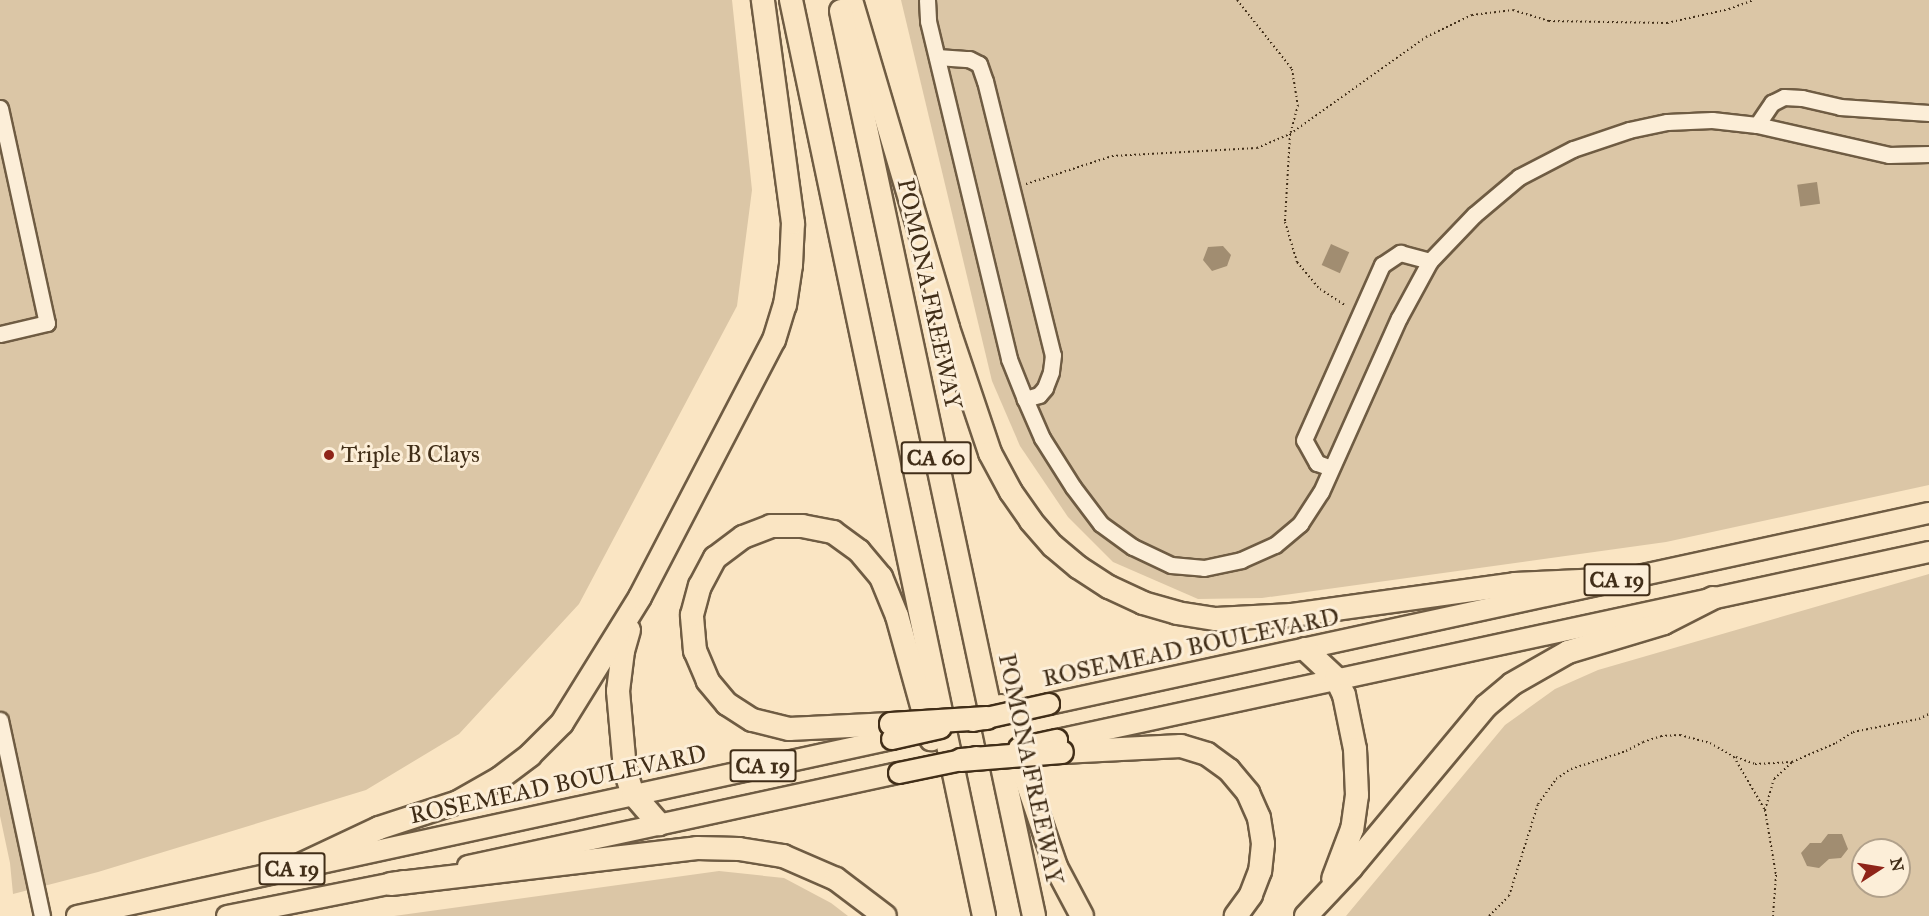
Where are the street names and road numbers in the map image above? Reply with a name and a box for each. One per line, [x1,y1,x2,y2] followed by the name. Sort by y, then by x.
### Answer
[890,176,968,412] street label: POMONA FREEWAY
[900,439,972,477] road number: CA 60
[1582,561,1652,599] road number: CA 19
[1040,602,1342,694] street label: ROSEMEAD BOULEVARD
[991,651,1069,887] street label: POMONA FREEWAY
[407,739,709,831] street label: ROSEMEAD BOULEVARD
[728,747,798,785] road number: CA 19
[258,850,326,888] road number: CA 19

